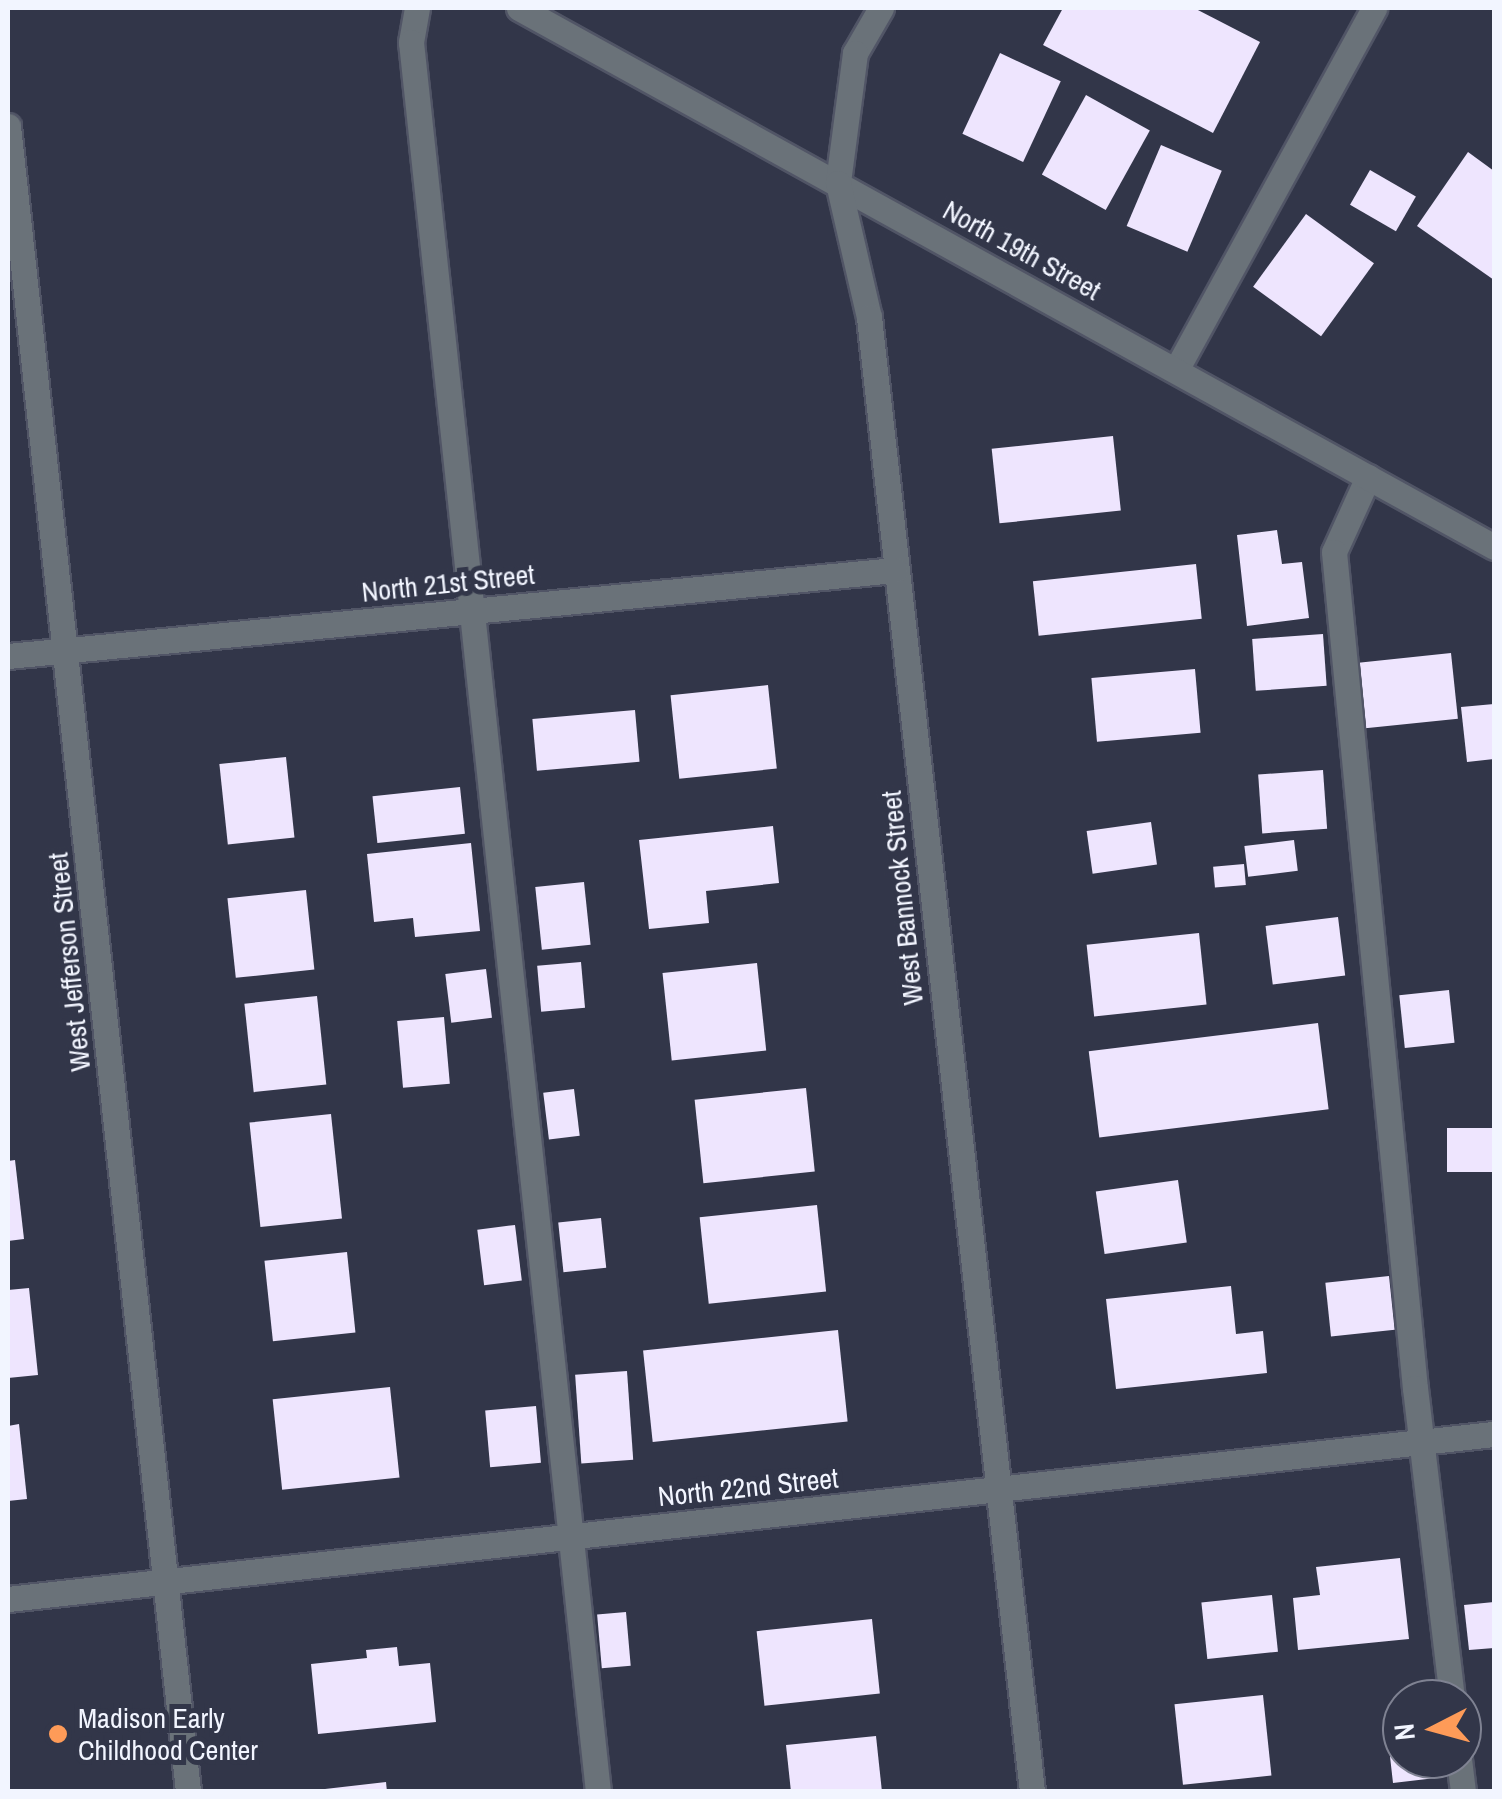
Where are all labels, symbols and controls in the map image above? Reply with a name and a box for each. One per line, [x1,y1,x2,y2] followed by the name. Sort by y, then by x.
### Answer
[937,193,1107,307] street label: North 19th Street
[360,557,536,609] street label: North 21st Street
[874,789,930,1007] street label: West Bannock Street
[41,851,97,1073] street label: West Jefferson Street
[656,1461,840,1513] street label: North 22nd Street
[1382,1679,1482,1779] north arrow
[78,1701,258,1767] place label: Madison Early Childhood Center
[1384,1722,1424,1742] text: N
[47,1723,69,1745] marker: Madison Early Childhood Center

